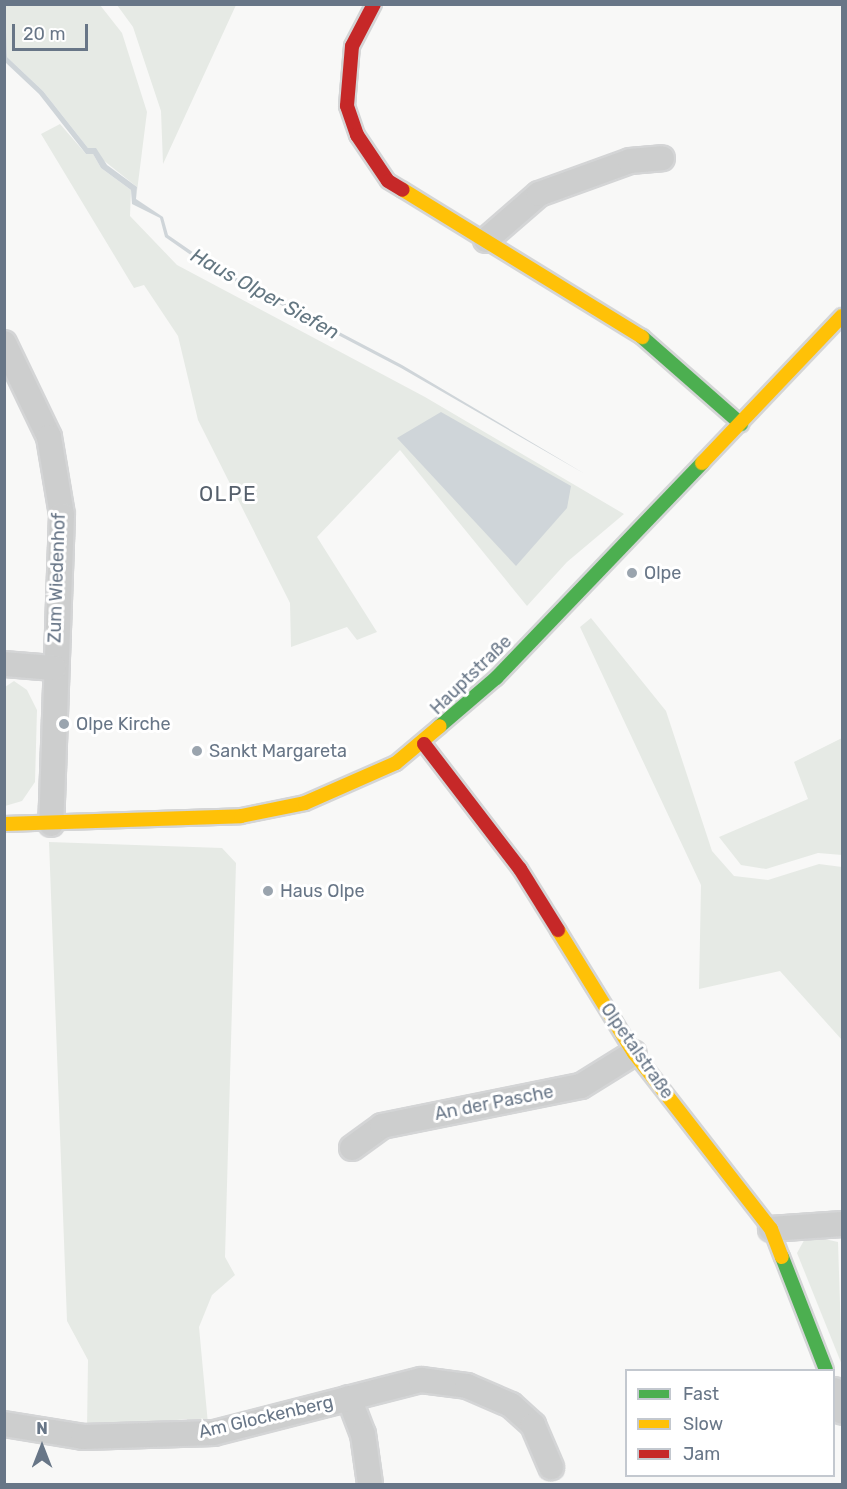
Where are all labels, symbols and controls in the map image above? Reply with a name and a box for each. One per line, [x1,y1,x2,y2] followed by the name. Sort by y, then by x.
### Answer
[15,12,92,50] scale bar
[23,23,65,45] text: 20 m
[186,243,344,345] water label: Haus Olper Siefen
[199,481,257,507] district label: OLPE
[44,512,70,644] street label: Zum Wiedenhof
[644,562,681,584] place label: Olpe
[625,566,639,580] marker: Olpe
[426,631,516,719] street label: Hauptstraße
[76,713,171,735] place label: Olpe Kirche
[57,717,71,731] marker: Olpe Kirche
[209,740,347,762] place label: Sankt Margareta
[190,744,204,758] marker: Sankt Margareta
[280,880,365,902] place label: Haus Olpe
[261,884,275,898] marker: Haus Olpe
[596,999,678,1103] street label: Olpetalstraße
[433,1081,555,1125] street label: An der Pasche
[625,1369,835,1477] legend
[683,1383,719,1405] text: Fast
[197,1391,335,1443] street label: Am Glockenberg
[683,1413,723,1435] text: Slow
[12,1417,72,1477] north arrow
[36,1419,48,1438] text: N
[683,1443,720,1465] text: Jam

